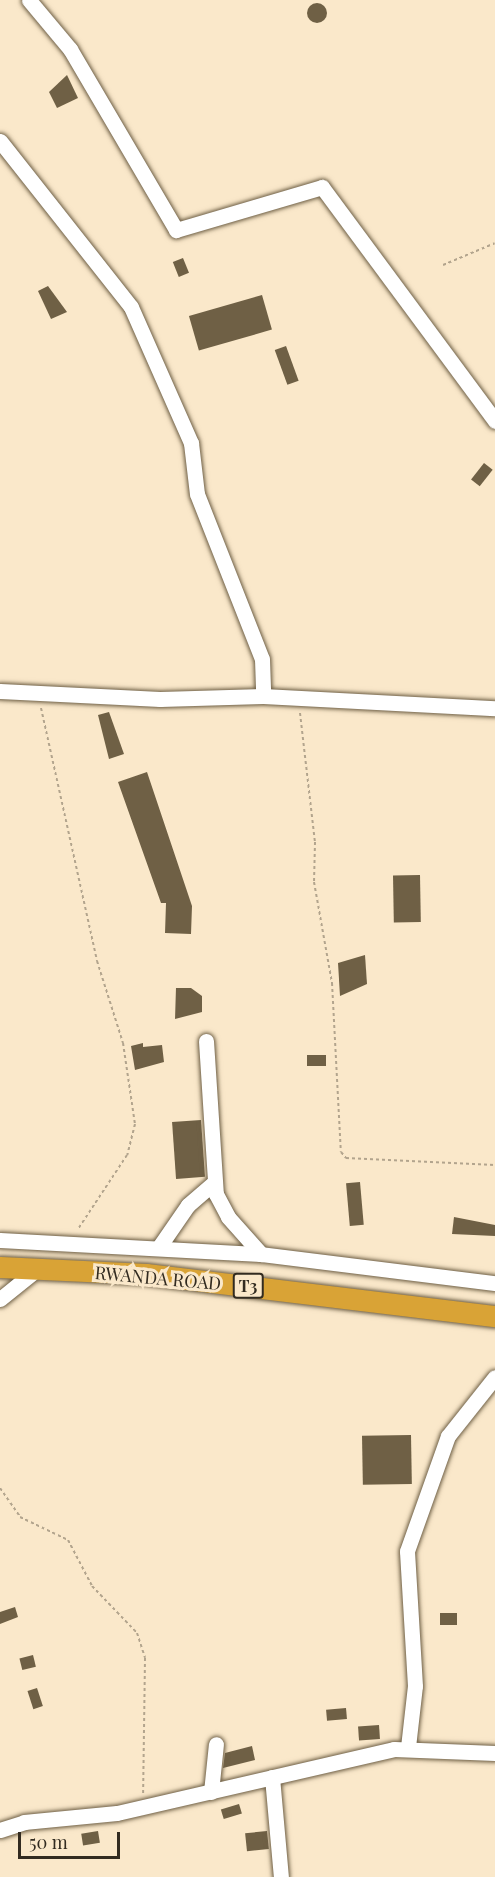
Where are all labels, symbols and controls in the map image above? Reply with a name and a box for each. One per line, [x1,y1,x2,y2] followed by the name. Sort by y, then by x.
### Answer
[94,1262,222,1294] street label: RWANDA ROAD
[232,1273,264,1299] road number: T3
[21,1820,123,1858] scale bar
[29,1830,68,1854] text: 50 m

